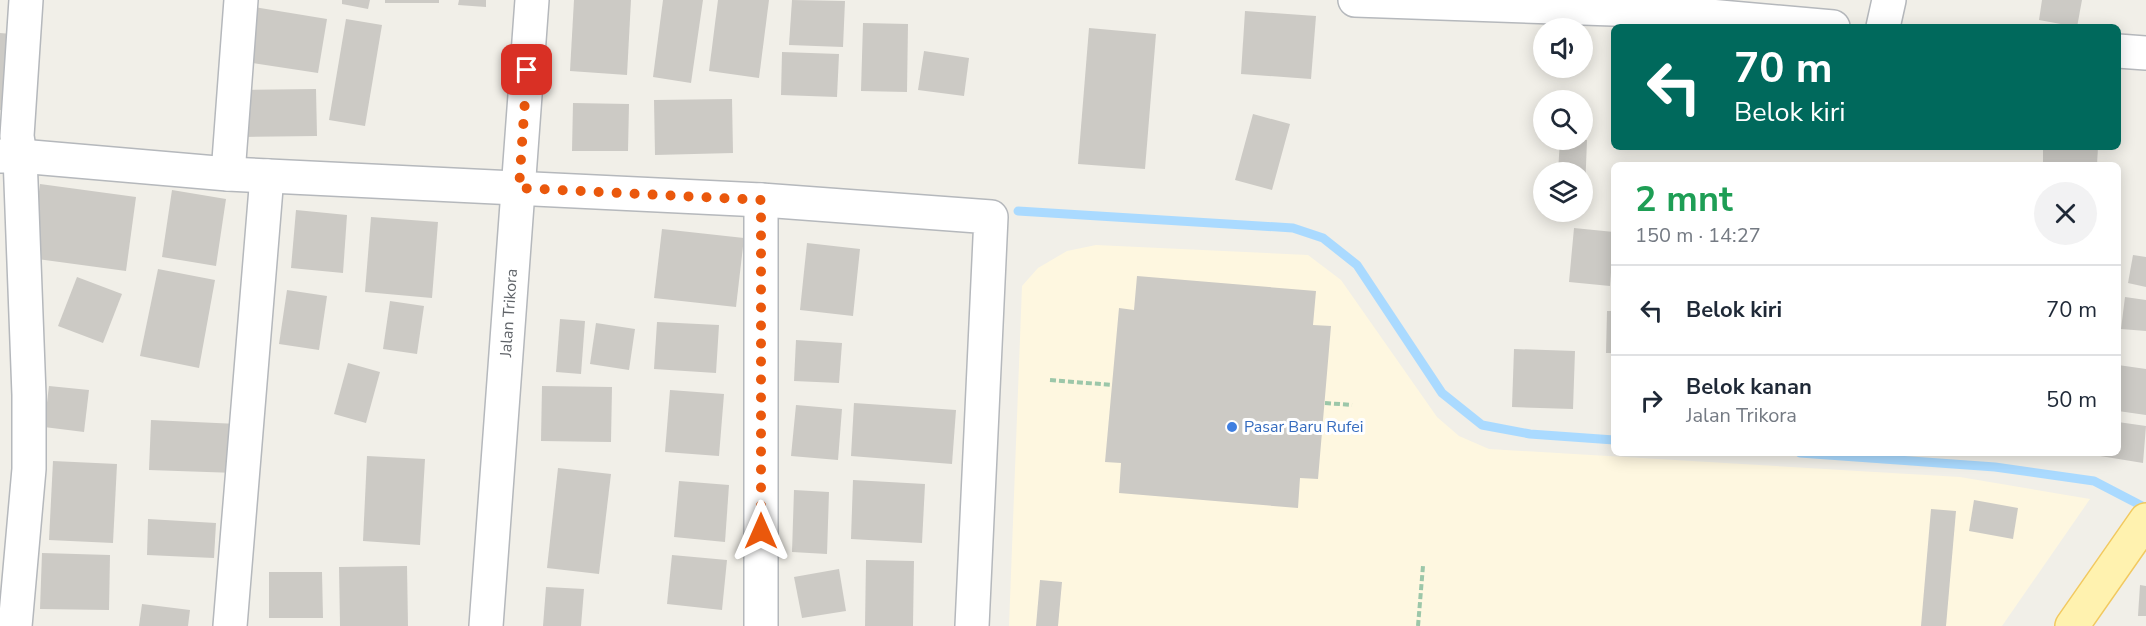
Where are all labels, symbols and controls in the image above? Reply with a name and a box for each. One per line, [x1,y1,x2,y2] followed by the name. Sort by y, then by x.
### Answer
[1533,18,1593,222] map controls
[1533,18,1593,78] button: sound
[1734,40,1833,97] text: 70 m
[501,44,552,95] pin
[1635,48,1713,126] icon: left
[510,53,543,86] icon: arrive
[1533,90,1593,150] button: search
[1734,94,1846,131] text: Belok kiri
[1533,162,1593,222] button: layers
[1635,175,1733,224] text: 2 mnt
[2034,182,2097,245] button: close
[1635,222,1761,249] text: 150 m · 14:27
[495,268,523,359] street label: Jalan Trikora
[1635,294,1668,327] icon: left
[1686,295,1782,325] text: Belok kiri
[2046,295,2097,325] text: 70 m
[1686,372,1812,402] text: Belok kanan
[1635,384,1668,417] icon: right
[2046,385,2097,415] text: 50 m
[1686,402,1797,429] text: Jalan Trikora
[1244,416,1363,438] place label: Pasar Baru Rufei
[1225,420,1239,434] marker: Pasar Baru Rufei
[729,499,793,563] position arrow

